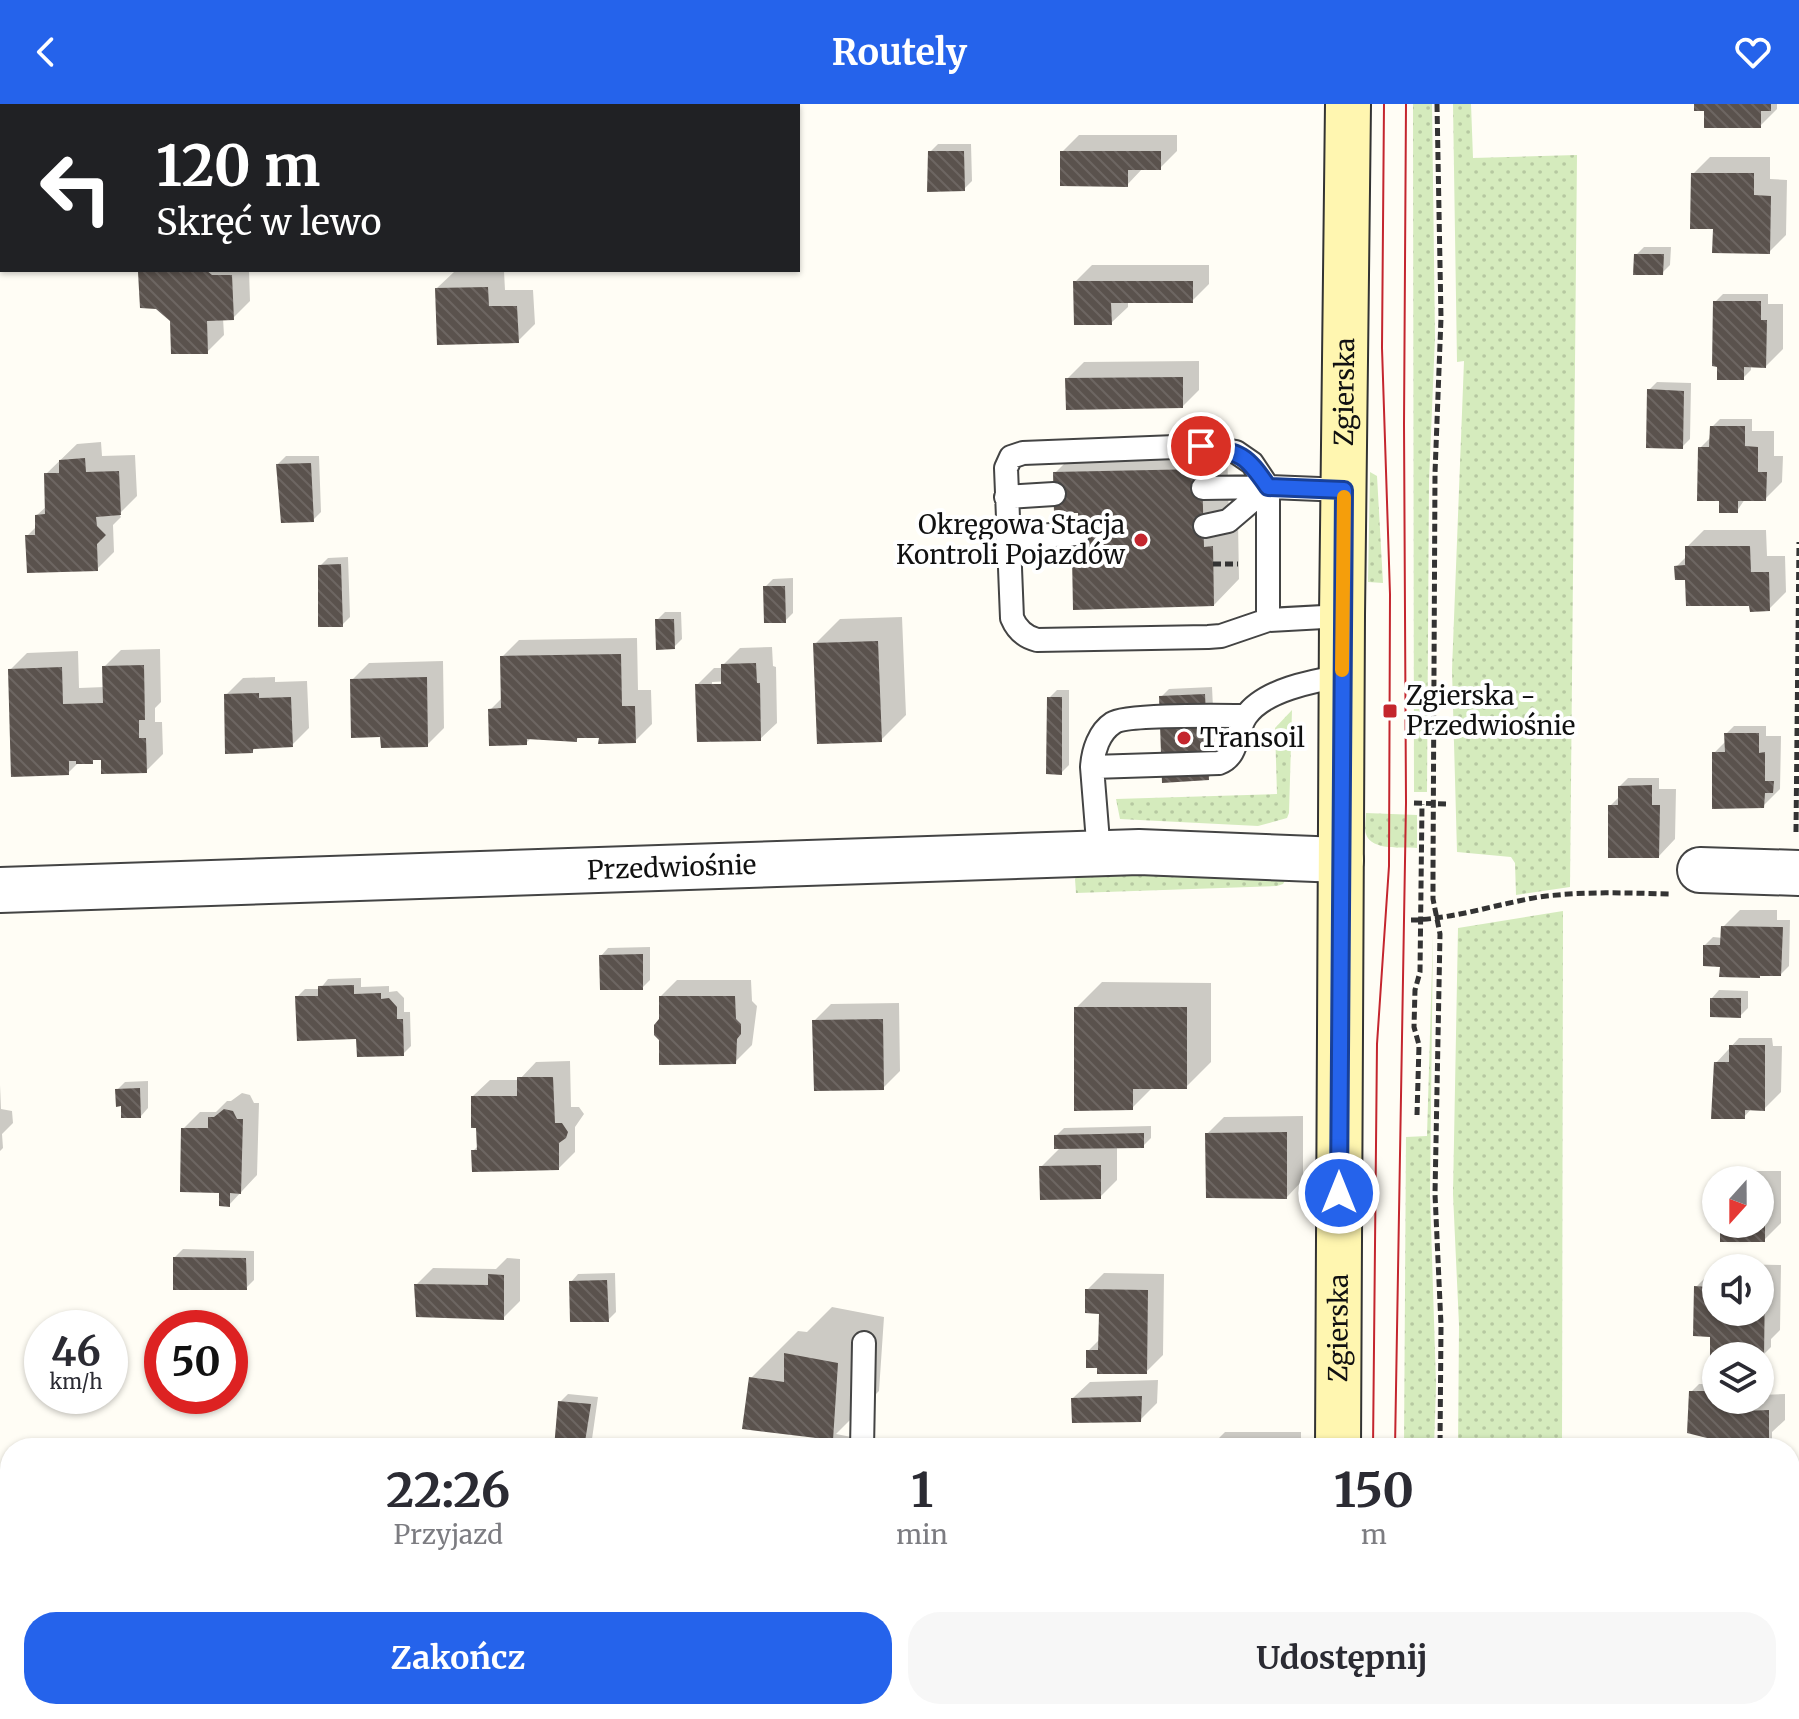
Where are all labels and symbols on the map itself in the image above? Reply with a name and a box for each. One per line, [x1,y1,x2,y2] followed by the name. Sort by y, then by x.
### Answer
[1327,338,1361,446] street label: Zgierska
[1167,412,1235,480] pin
[896,508,1126,571] place label: Okręgowa Stacja Kontroli Pojazdów
[1132,531,1150,549] marker: Okręgowa Stacja Kontroli Pojazdów
[1406,679,1575,742] place label: Zgierska - Przedwiośnie
[1381,702,1399,720] marker: Zgierska - Przedwiośnie
[1200,721,1305,754] place label: Transoil
[1175,729,1193,747] marker: Transoil
[586,848,757,886] street label: Przedwiośnie
[1297,1151,1381,1235] position arrow
[1702,1166,1774,1238] north arrow
[1321,1274,1355,1382] street label: Zgierska
[144,1310,248,1414] speed limit sign: 50

